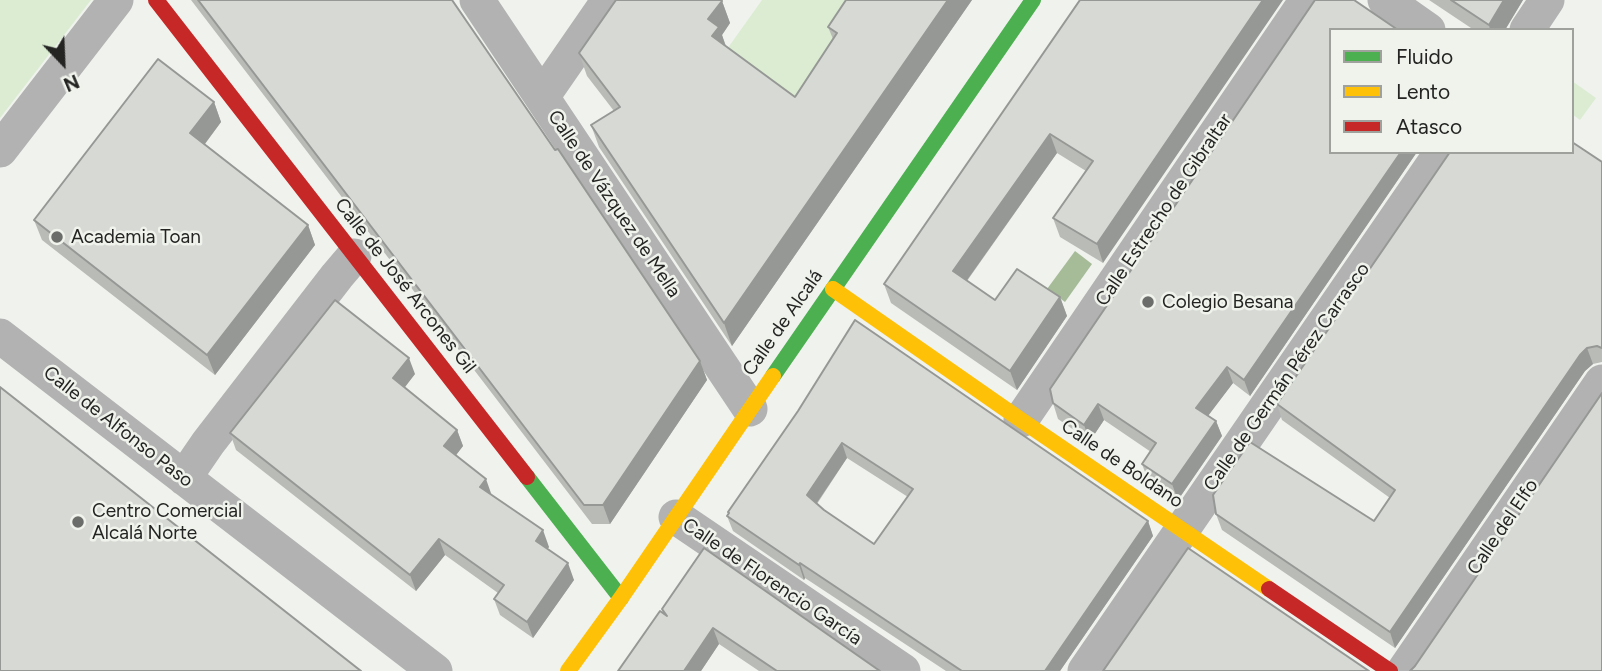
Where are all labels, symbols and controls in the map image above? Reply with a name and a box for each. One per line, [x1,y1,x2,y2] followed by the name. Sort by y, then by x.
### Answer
[28,28,98,98] north arrow
[1329,28,1574,154] legend
[1396,44,1453,69] text: Fluido
[60,69,83,96] text: N
[1396,79,1450,104] text: Lento
[543,106,685,302] street label: Calle de Vázquez de Mella
[1091,109,1237,311] street label: Calle Estrecho de Gibraltar
[1396,114,1462,139] text: Atasco
[330,194,480,378] street label: Calle de José Arcones Gil
[71,226,201,248] place label: Academia Toan
[49,229,65,245] marker: Academia Toan
[1199,258,1375,496] street label: Calle de Germán Pérez Carrasco
[738,266,828,380] street label: Calle de Alcalá
[1162,291,1293,313] place label: Colegio Besana
[1140,294,1156,310] marker: Colegio Besana
[39,362,197,492] street label: Calle de Alfonso Paso
[1057,415,1187,513] street label: Calle de Boldano
[1463,475,1543,579] street label: Calle del Elfo
[92,500,242,544] place label: Centro Comercial Alcalá Norte
[678,513,866,651] street label: Calle de Florencio García
[70,514,86,530] marker: Centro Comercial Alcalá Norte

